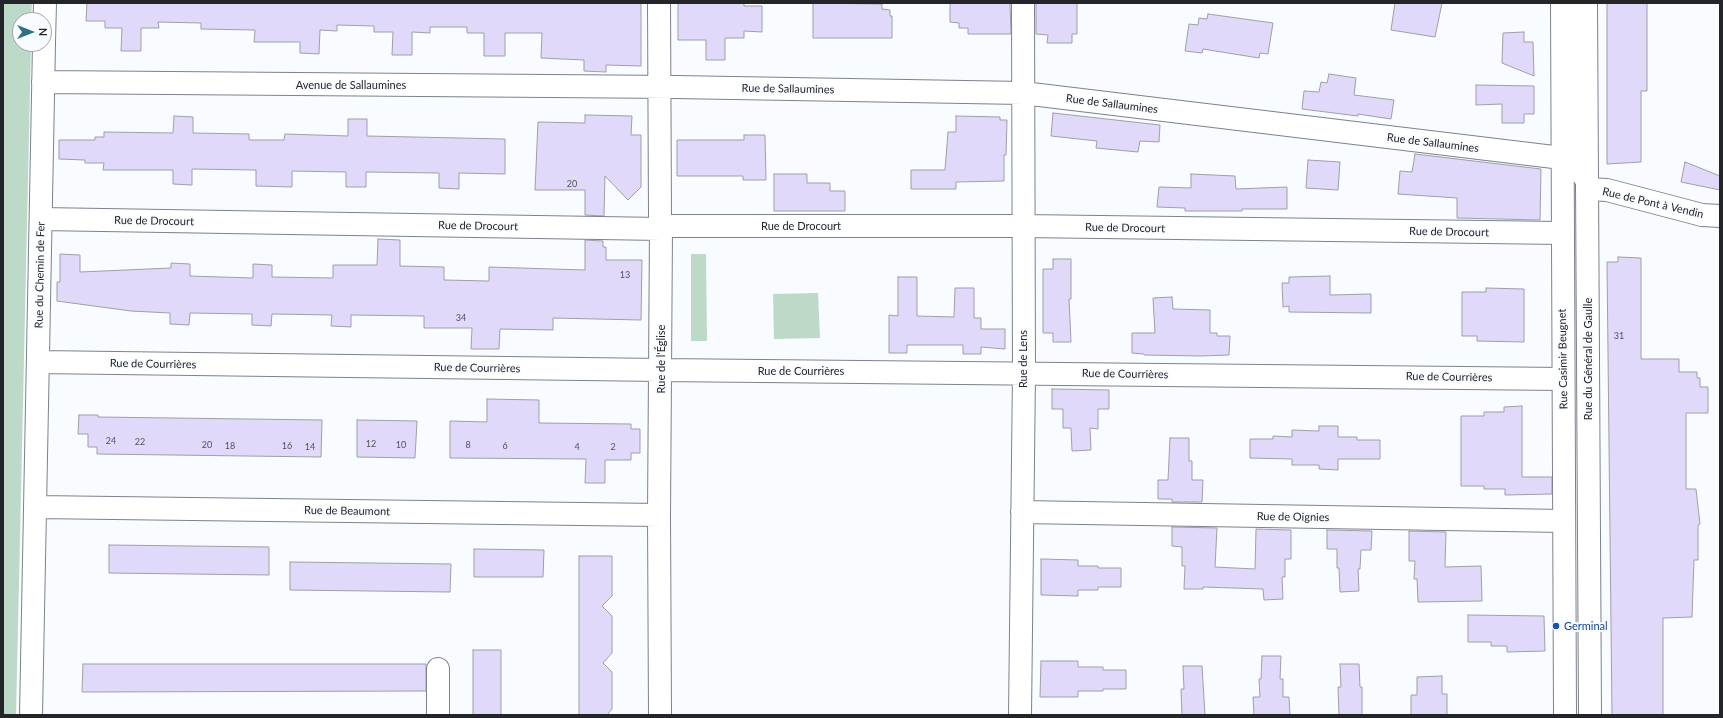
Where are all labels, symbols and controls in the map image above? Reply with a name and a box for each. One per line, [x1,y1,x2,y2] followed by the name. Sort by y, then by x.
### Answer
[12,12,52,52] north arrow
[37,28,50,36] text: N
[296,78,406,92] street label: Avenue de Sallaumines
[742,82,834,96] street label: Rue de Sallaumines
[1065,92,1159,116] street label: Rue de Sallaumines
[1386,131,1480,155] street label: Rue de Sallaumines
[567,179,577,189] house number: 20
[1601,185,1705,221] street label: Rue de Pont à Vendin
[114,214,194,228] street label: Rue de Drocourt
[438,219,518,233] street label: Rue de Drocourt
[761,219,841,233] street label: Rue de Drocourt
[32,221,48,329] street label: Rue du Chemin de Fer
[1085,221,1165,235] street label: Rue de Drocourt
[1409,225,1489,239] street label: Rue de Drocourt
[620,270,630,280] house number: 13
[1581,298,1595,420] street label: Rue du Général de Gaulle
[1556,309,1570,409] street label: Rue Casimir Beugnet
[456,313,466,323] house number: 34
[654,325,668,393] street label: Rue de l'Église
[1016,330,1030,388] street label: Rue de Lens
[1614,331,1624,341] house number: 31
[110,357,196,371] street label: Rue de Courrières
[434,361,520,375] street label: Rue de Courrières
[758,364,844,378] street label: Rue de Courrières
[1082,367,1168,381] street label: Rue de Courrières
[1406,370,1492,384] street label: Rue de Courrières
[106,436,116,446] house number: 24
[135,437,145,447] house number: 22
[366,439,376,449] house number: 12
[202,440,212,450] house number: 20
[396,440,406,450] house number: 10
[465,440,471,450] house number: 8
[225,441,235,451] house number: 18
[282,441,292,451] house number: 16
[502,441,508,451] house number: 6
[305,442,315,452] house number: 14
[574,442,580,452] house number: 4
[610,442,616,452] house number: 2
[304,504,390,518] street label: Rue de Beaumont
[1257,510,1329,524] street label: Rue de Oignies
[1564,619,1608,633] place label: Germinal
[1551,621,1561,631] marker: Germinal

